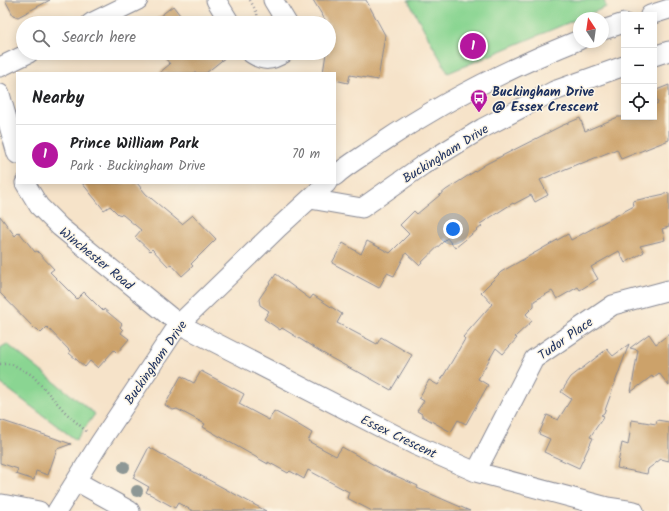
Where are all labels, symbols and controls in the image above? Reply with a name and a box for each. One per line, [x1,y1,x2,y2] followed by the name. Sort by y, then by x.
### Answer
[573,12,609,48] north arrow
[621,12,657,120] map controls
[621,12,657,48] button: +
[16,16,336,60] search box
[62,26,136,50] text: Search here
[30,27,52,49] icon: search
[460,31,486,61] pin: 1
[621,48,657,84] button: −
[492,82,599,118] place label: Buckingham Drive @ Essex Crescent
[621,84,657,120] button: locate
[32,85,84,112] text: Nearby
[469,88,489,113] bus stop icon: Buckingham Drive @ Essex Crescent
[399,119,493,189] street label: Buckingham Drive
[70,132,198,156] text: Prince William Park
[43,144,47,165] text: 1
[292,144,320,165] text: 70 m
[70,156,205,177] text: Park · Buckingham Drive
[443,219,463,239] your location
[54,222,138,296] street label: Winchester Road
[534,312,598,366] street label: Tudor Place
[119,316,193,409] street label: Buckingham Drive
[357,410,441,465] street label: Essex Crescent

